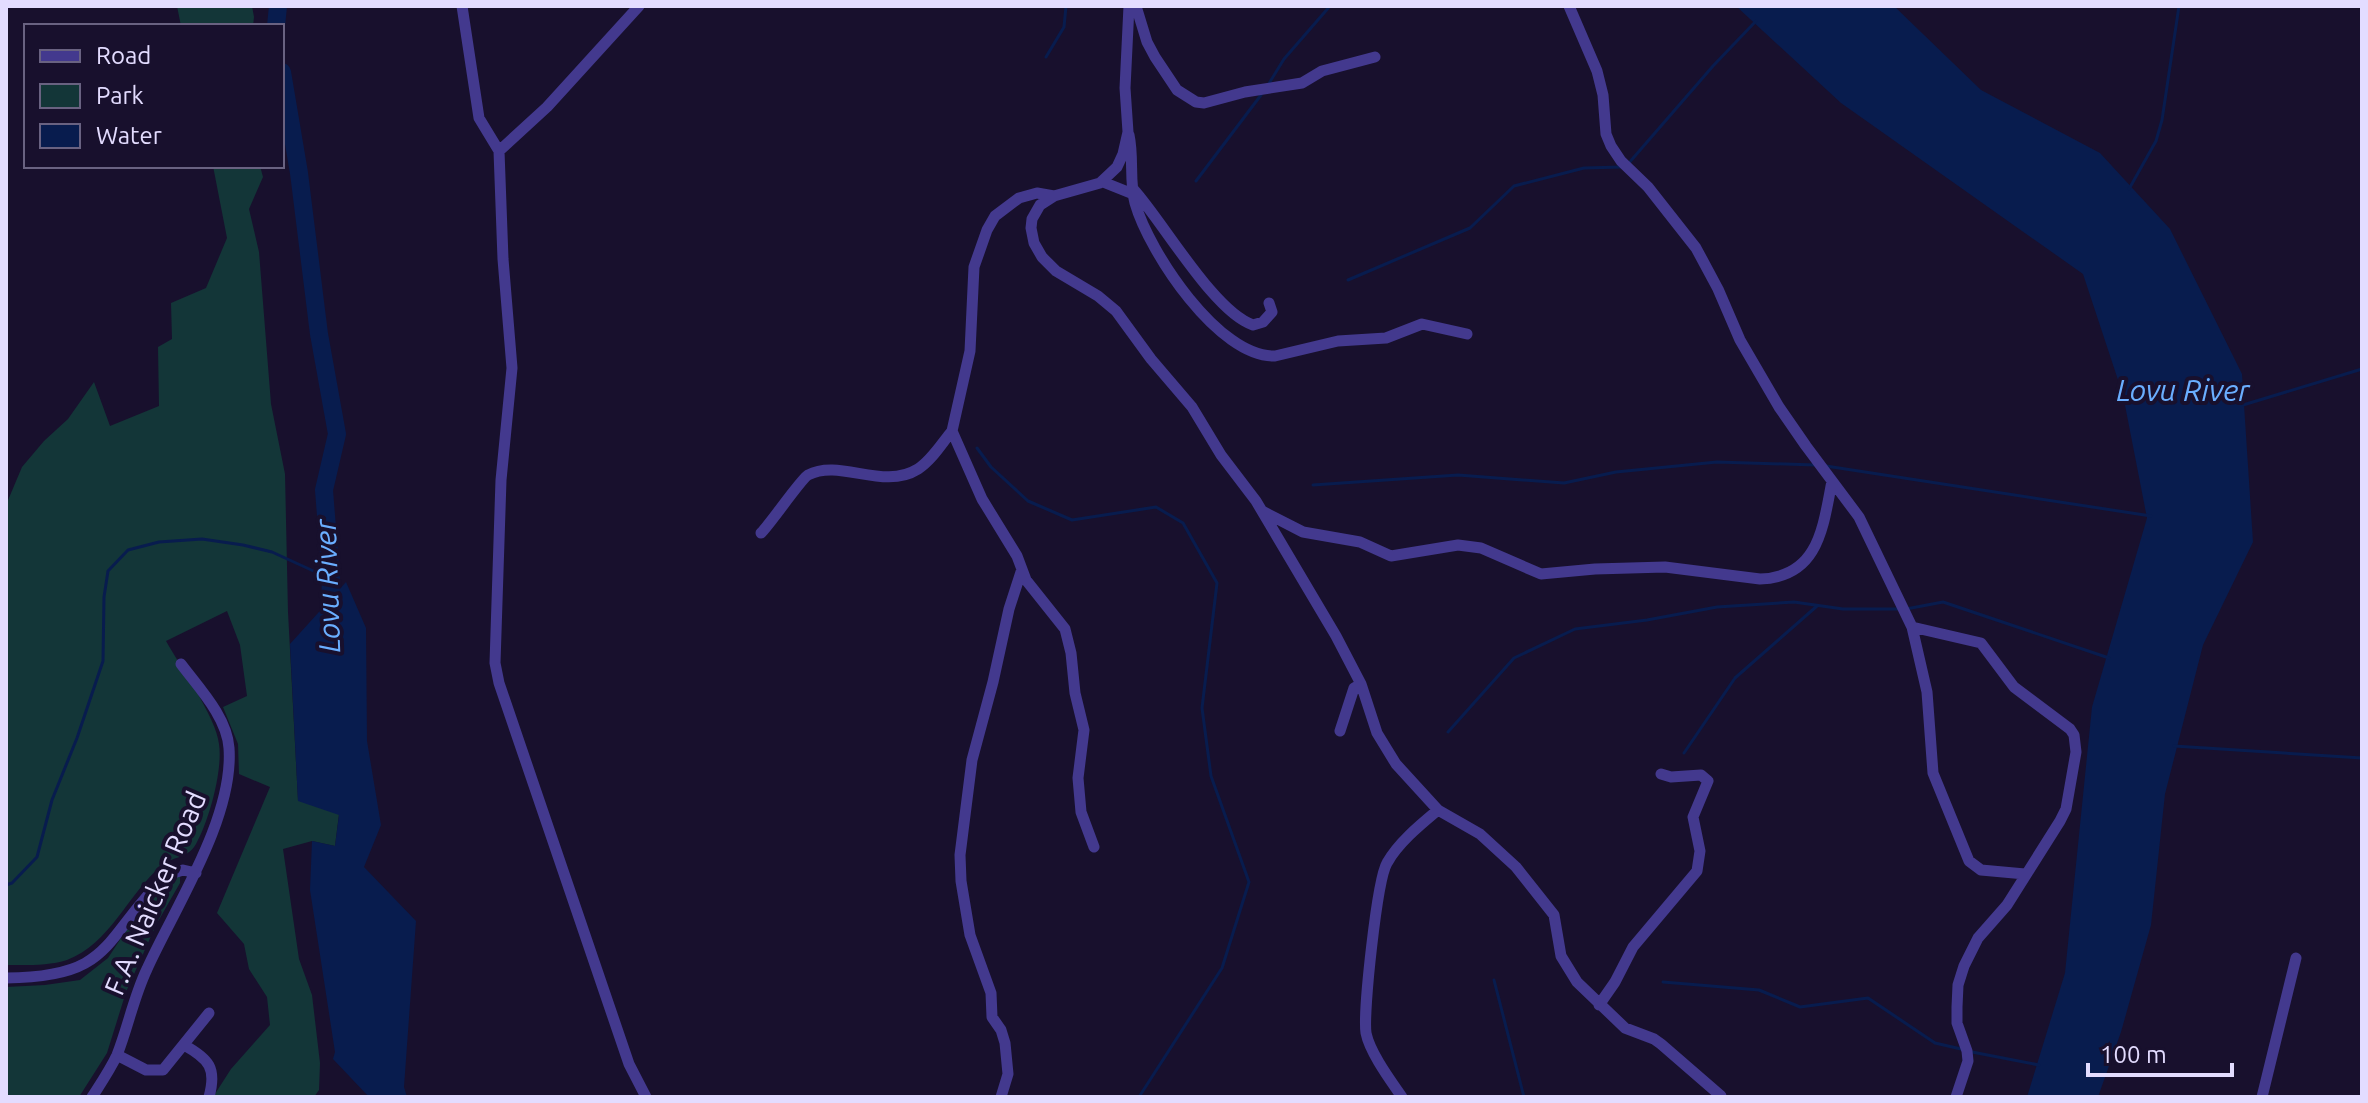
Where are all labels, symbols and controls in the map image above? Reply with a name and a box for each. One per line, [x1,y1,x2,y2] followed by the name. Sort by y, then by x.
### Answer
[24,24,284,168] legend
[96,42,151,69] text: Road
[96,82,144,109] text: Park
[96,122,162,149] text: Water
[2116,373,2251,407] water label: Lovu River
[308,517,346,653] water label: Lovu River
[98,786,211,999] street label: F.A. Naicker Road
[2088,1027,2232,1077] scale bar
[2100,1041,2167,1068] text: 100 m

